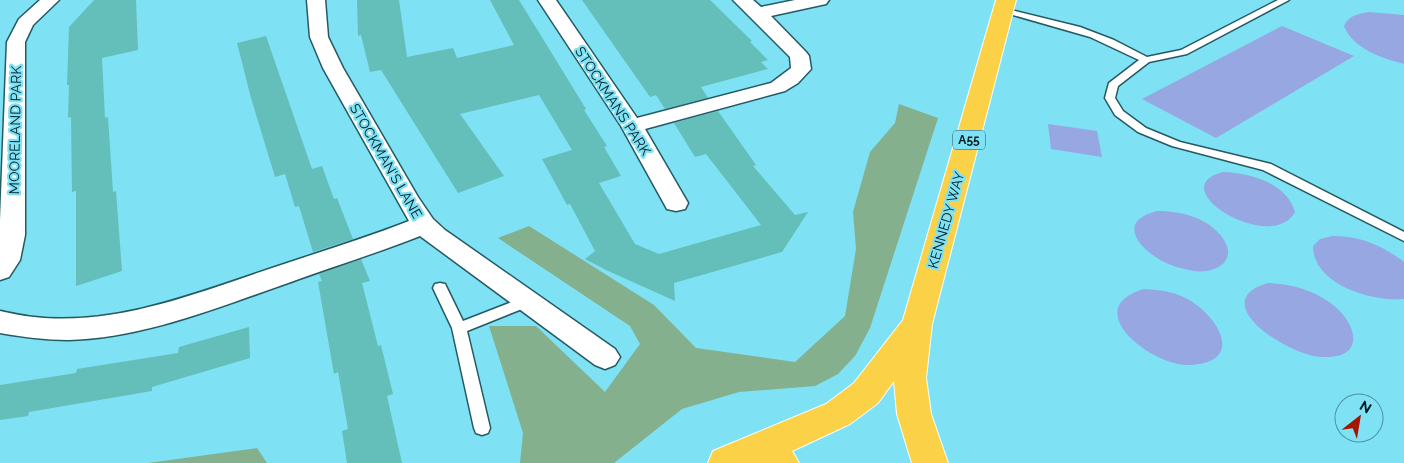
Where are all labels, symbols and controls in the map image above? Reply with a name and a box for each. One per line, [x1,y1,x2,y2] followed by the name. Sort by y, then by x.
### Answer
[572,44,654,158] street label: STOCKMANS PARK
[6,66,24,194] street label: MOORELAND PARK
[347,101,425,221] street label: STOCKMAN'S LANE
[953,130,985,150] road number: A55
[925,170,967,270] street label: KENNEDY WAY
[1334,393,1384,443] north arrow
[1357,397,1374,416] text: N

